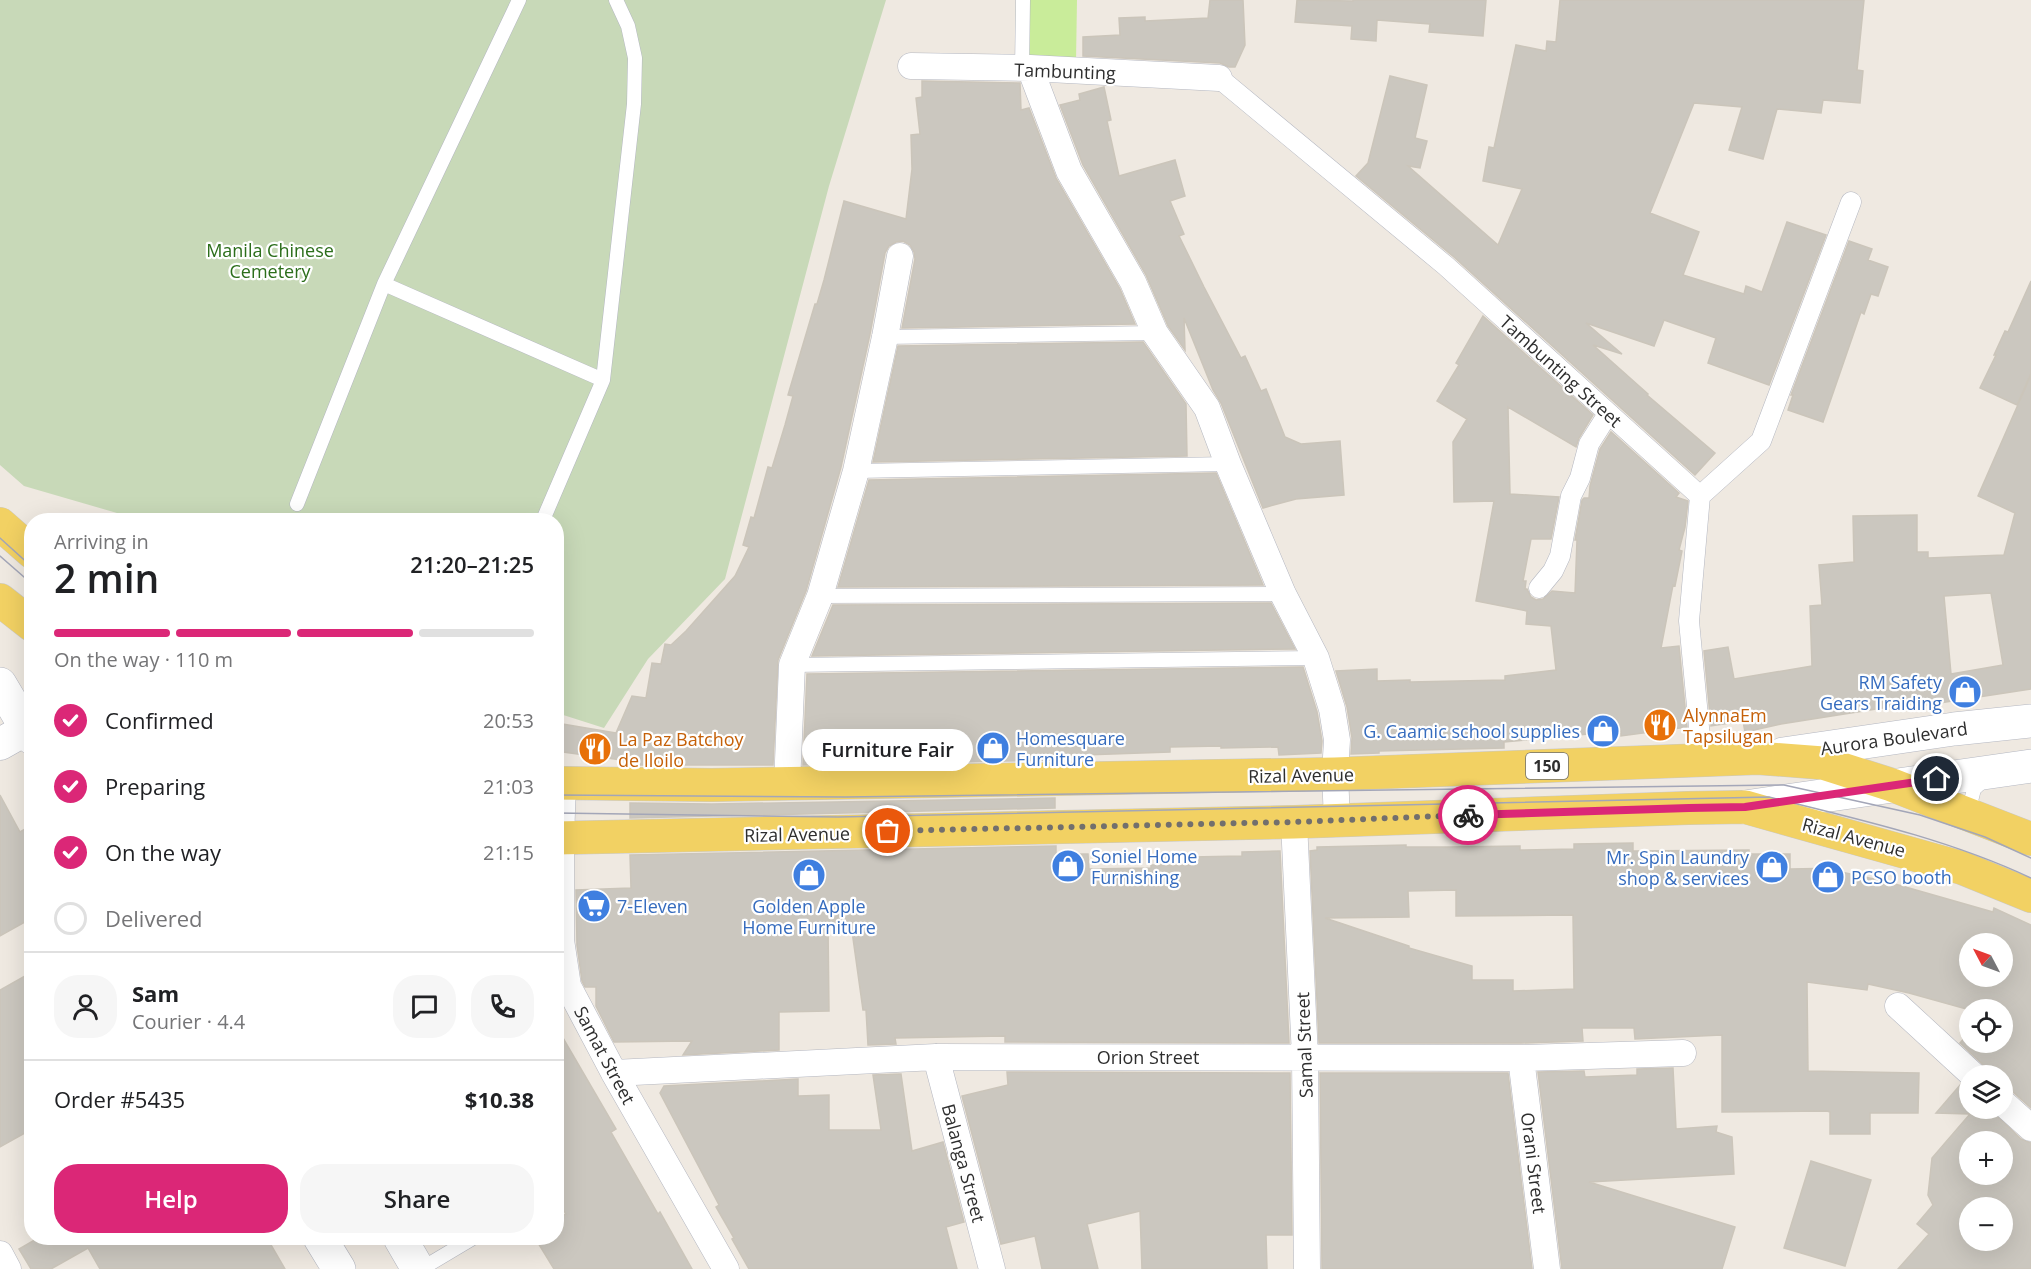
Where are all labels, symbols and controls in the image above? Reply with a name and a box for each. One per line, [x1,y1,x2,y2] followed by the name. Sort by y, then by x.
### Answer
[1014,57,1116,85] street label: Tambunting
[206,238,334,283] park label: Manila Chinese Cemetery
[1495,310,1627,432] street label: Tambunting Street
[54,528,149,555] text: Arriving in
[410,549,534,579] text: 21:20–21:25
[54,551,159,604] text: 2 min
[54,646,233,673] text: On the way · 110 m
[1820,670,1943,715] place label: RM Safety Gears Traiding
[1947,674,1983,710] shop icon: RM Safety Gears Traiding
[1683,703,1773,748] place label: AlynnaEm Tapsilugan
[54,704,87,737] icon: check
[105,705,214,735] text: Confirmed
[483,707,534,734] text: 20:53
[1642,707,1678,743] restaurant icon: AlynnaEm Tapsilugan
[1585,713,1621,749] shop icon: G. Caamic school supplies
[1819,716,1969,760] street label: Aurora Boulevard
[1363,719,1580,743] place label: G. Caamic school supplies
[1016,726,1125,771] place label: Homesquare Furniture
[618,727,745,772] place label: La Paz Batchoy de Iloilo
[802,729,974,771] callout: Furniture Fair
[975,730,1011,766] shop icon: Homesquare Furniture
[577,731,613,767] restaurant icon: La Paz Batchoy de Iloilo
[821,736,954,763] text: Furniture Fair
[1526,753,1568,779] road number: 150
[1911,753,1962,804] pin
[1248,762,1354,788] street label: Rizal Avenue
[1920,762,1953,795] icon: home
[54,770,87,803] icon: check
[105,771,205,801] text: Preparing
[483,773,534,800] text: 21:03
[1438,785,1498,845] courier
[1452,799,1485,832] icon: bike
[862,805,913,856] pin
[1800,812,1908,862] street label: Rizal Avenue
[871,814,904,847] icon: bag
[744,821,850,847] street label: Rizal Avenue
[54,836,87,869] icon: check
[105,837,221,867] text: On the way
[483,839,534,866] text: 21:15
[1091,844,1197,889] place label: Soniel Home Furnishing
[1606,845,1750,890] place label: Mr. Spin Laundry shop & services
[1050,848,1086,884] shop icon: Soniel Home Furnishing
[1754,849,1790,885] shop icon: Mr. Spin Laundry shop & services
[791,857,827,893] shop icon: Golden Apple Home Furniture
[1810,859,1846,895] shop icon: PCSO booth
[1851,865,1952,889] place label: PCSO booth
[576,888,612,924] supermarket icon: 7-Eleven
[617,894,688,918] place label: 7-Eleven
[742,894,876,939] place label: Golden Apple Home Furniture
[105,903,203,933] text: Delivered
[1959,933,2013,987] north arrow
[1959,933,2013,1251] map controls
[54,975,117,1038] button: person
[393,975,456,1038] button: chat
[471,975,534,1038] button: phone
[132,978,179,1008] text: Sam
[1290,992,1318,1098] street label: Samal Street
[1959,999,2013,1053] button: locate
[569,1002,641,1108] street label: Samat Street
[132,1008,245,1035] text: Courier · 4.4
[1097,1045,1199,1069] street label: Orion Street
[1959,1065,2013,1119] button: layers
[54,1084,185,1114] text: Order #5435
[465,1084,534,1114] text: $10.38
[937,1101,991,1225] street label: Balanga Street
[1516,1111,1552,1215] street label: Orani Street
[1959,1131,2013,1185] button: +
[54,1164,288,1233] button: Help
[300,1164,534,1233] button: Share
[1959,1197,2013,1251] button: −

